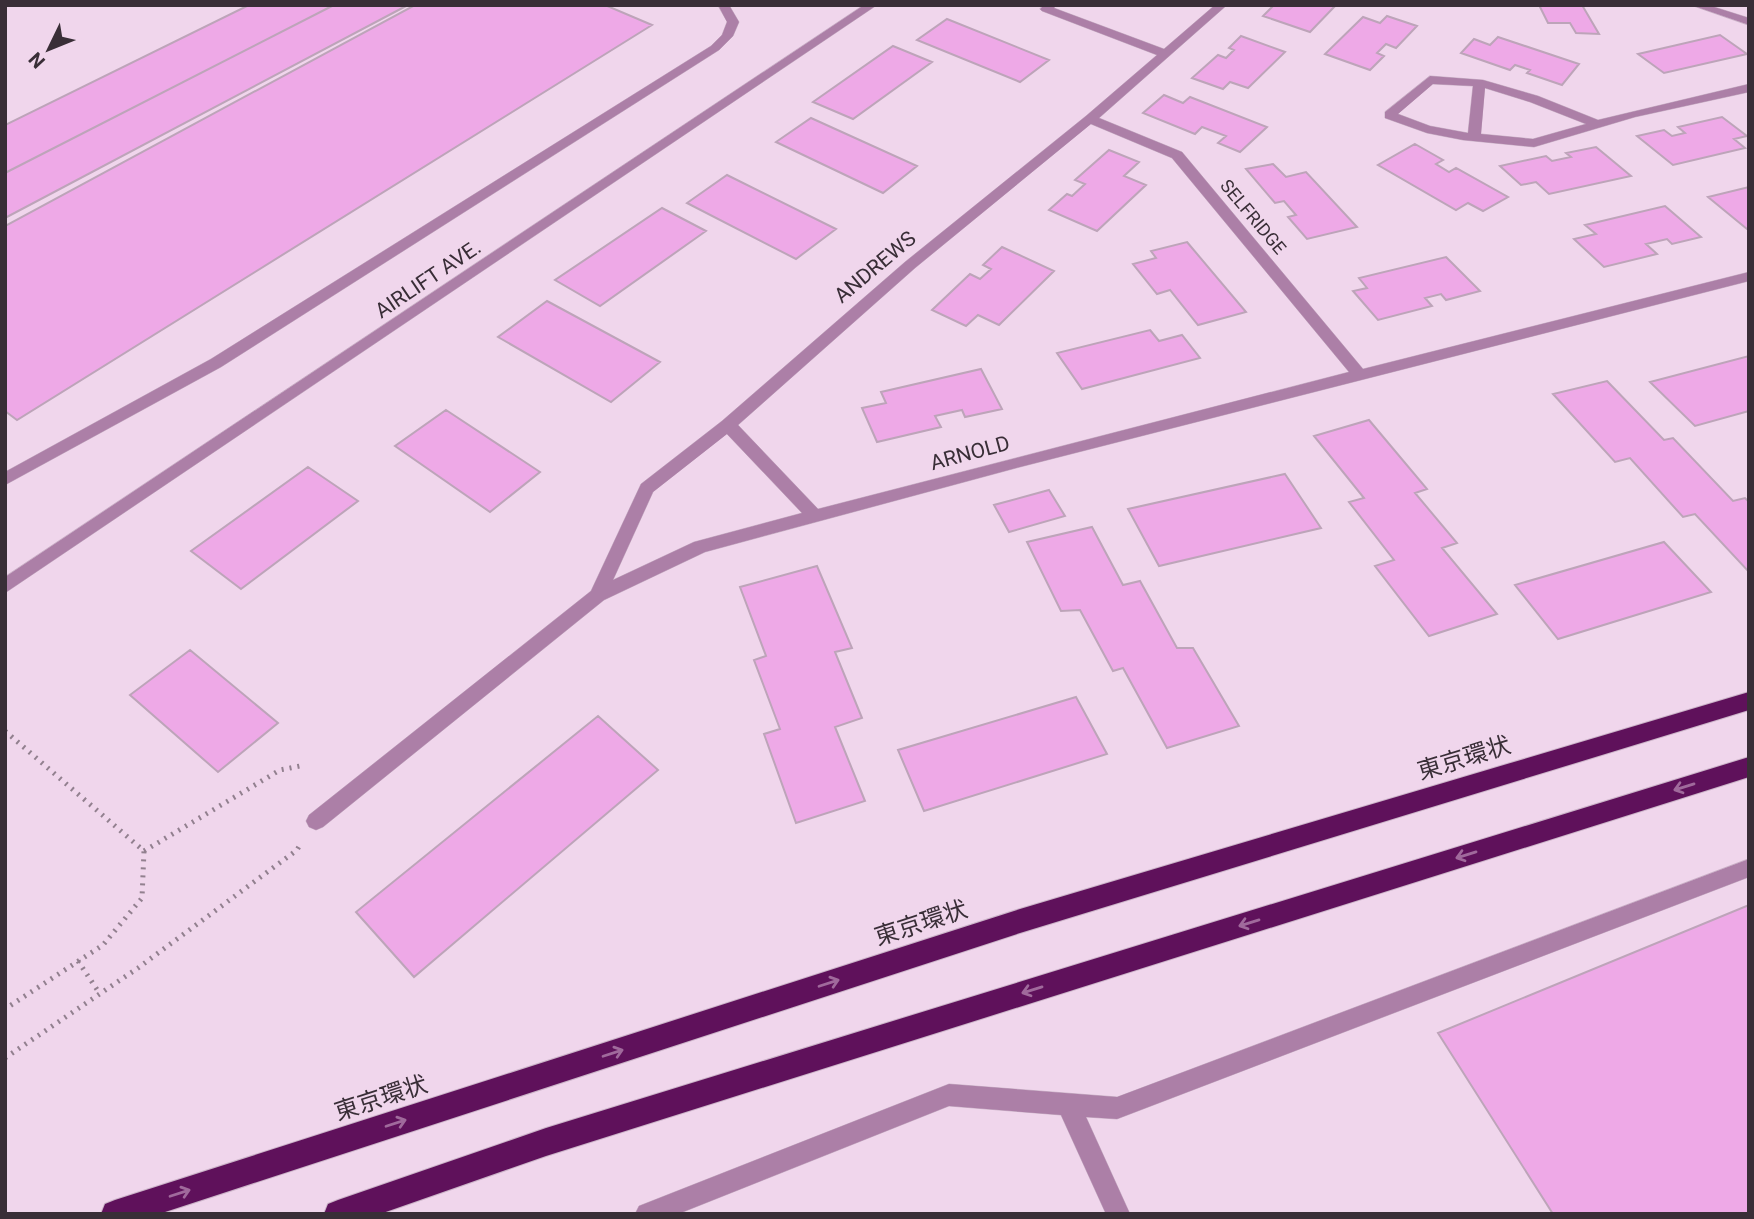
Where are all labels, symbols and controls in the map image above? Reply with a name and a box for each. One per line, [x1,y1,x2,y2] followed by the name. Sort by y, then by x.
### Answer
[14,14,84,84] north arrow
[24,48,50,73] text: N
[1216,175,1291,258] street label: SELFRIDGE
[830,226,920,308] street label: ANDREWS
[371,235,485,323] street label: AIRLIFT AVE.
[928,431,1012,475] street label: ARNOLD
[1414,731,1514,785] street label: 東京環状
[1673,782,1695,795] one-way arrow
[1456,850,1478,862] one-way arrow
[871,895,971,951] street label: 東京環状
[1239,917,1261,930] one-way arrow
[818,975,840,988] one-way arrow
[1021,985,1043,998] one-way arrow
[601,1045,623,1058] one-way arrow
[331,1070,431,1126] street label: 東京環状
[385,1115,407,1128] one-way arrow
[168,1186,190,1198] one-way arrow

